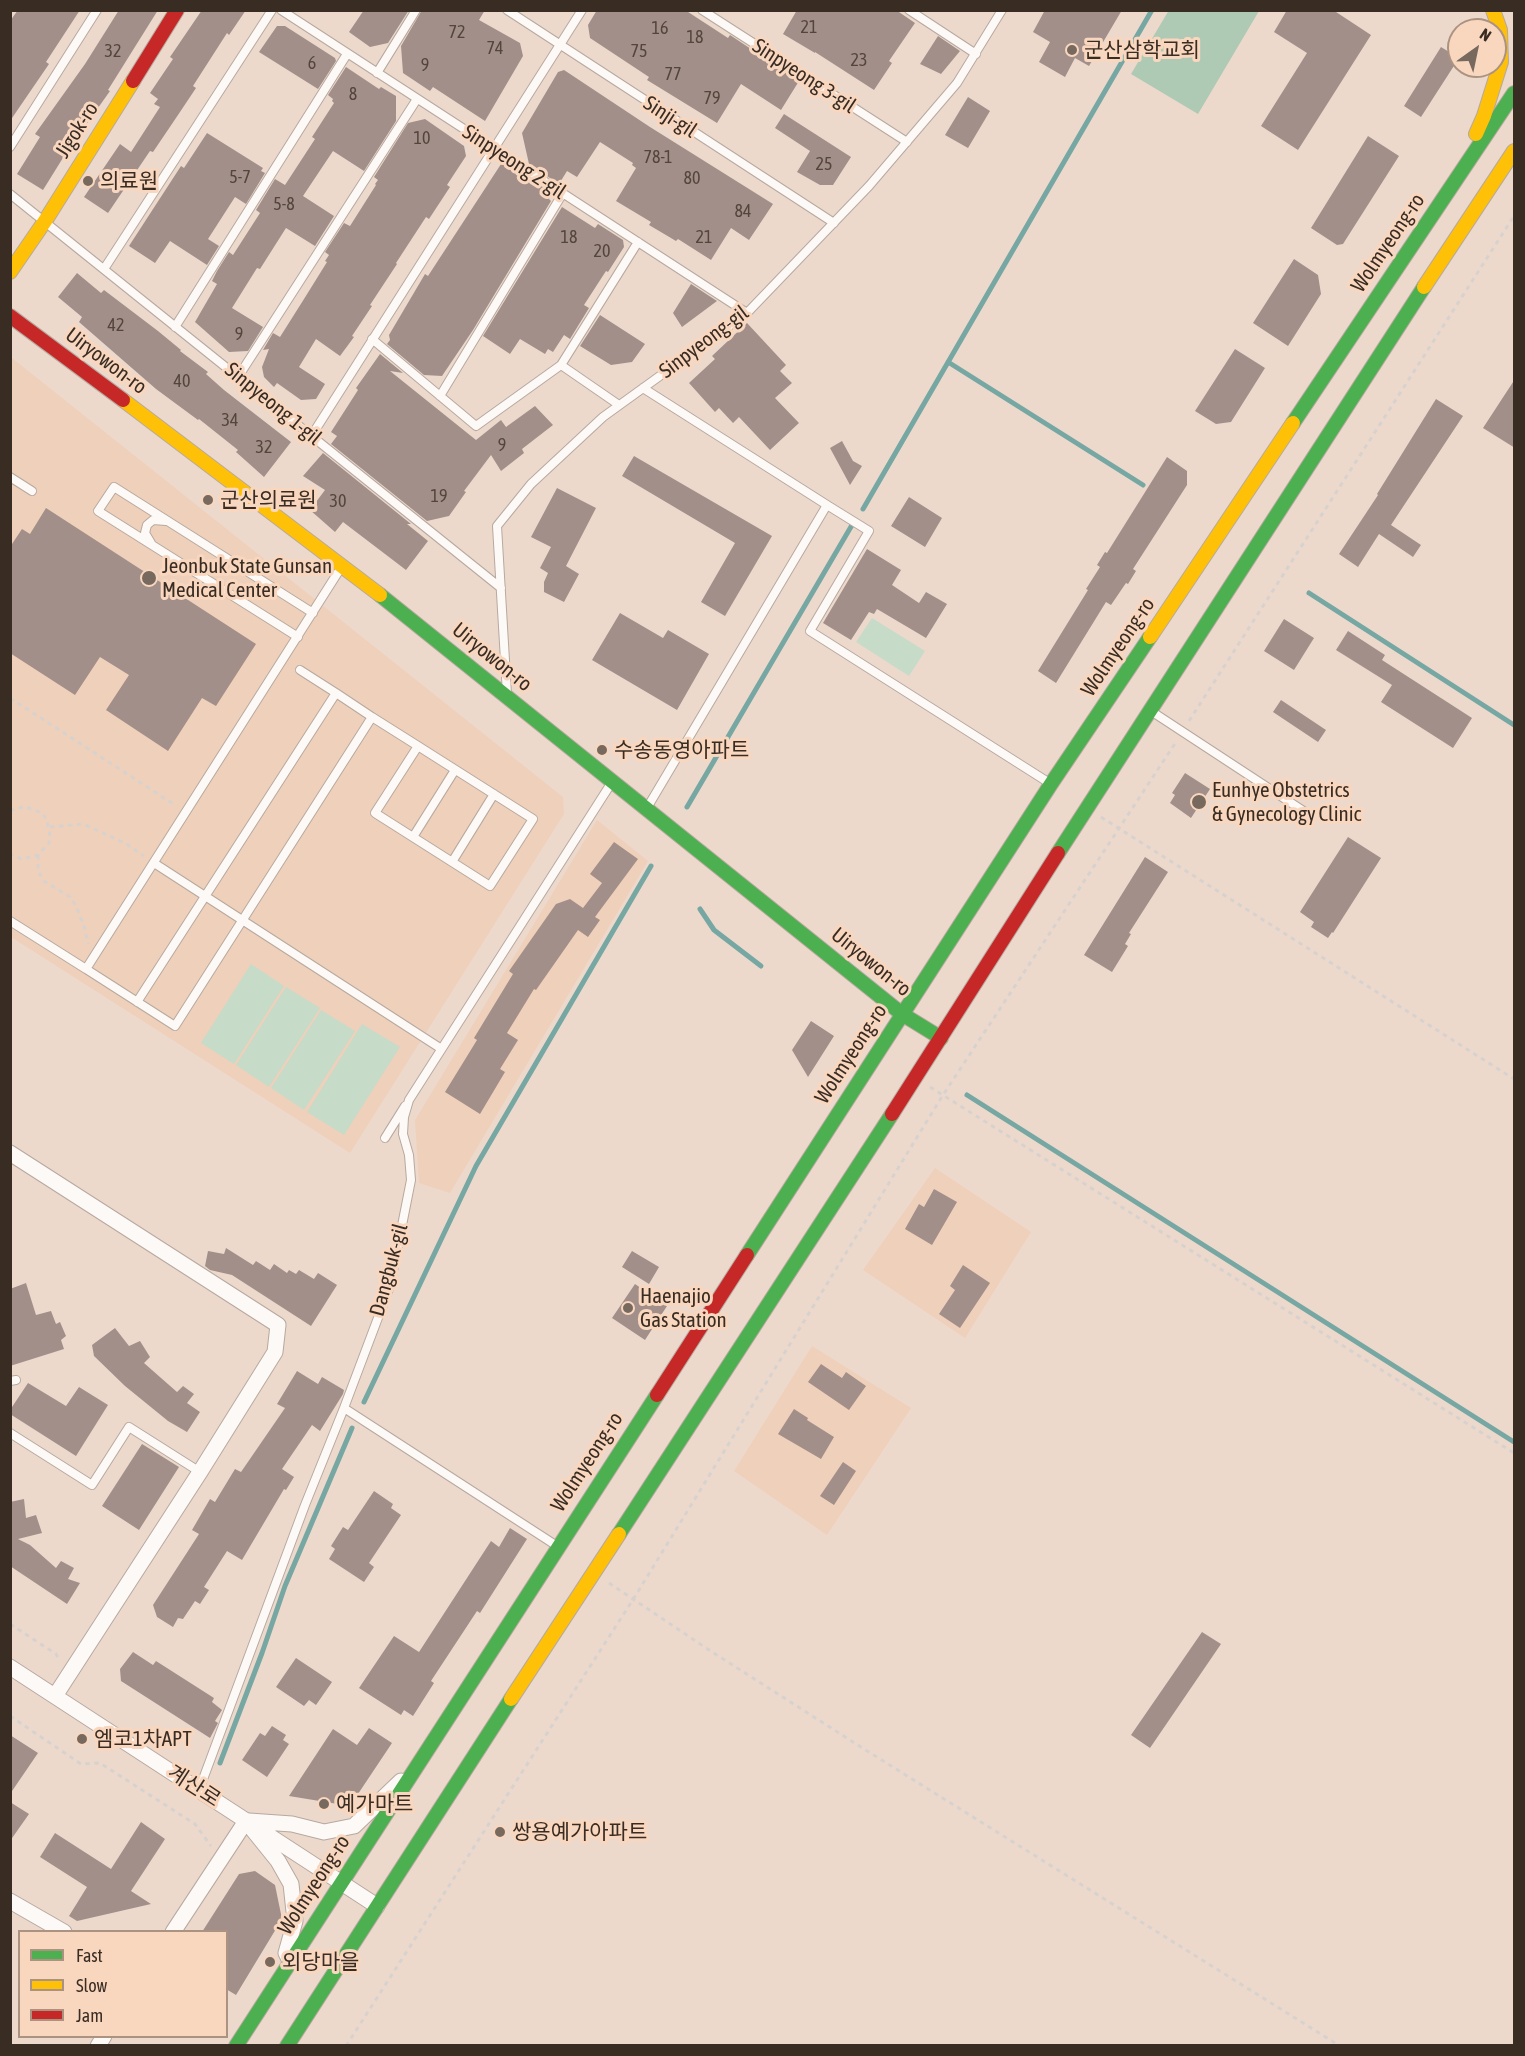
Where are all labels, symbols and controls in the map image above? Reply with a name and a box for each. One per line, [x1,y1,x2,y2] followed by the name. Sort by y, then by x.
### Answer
[801,16,817,38] house number: 21
[652,17,668,39] house number: 16
[1447,18,1507,78] north arrow
[449,21,465,43] house number: 72
[1477,24,1495,45] text: N
[687,26,703,48] house number: 18
[748,33,860,119] street label: Sinpyeong 3-gil
[487,37,503,59] house number: 74
[1084,37,1200,63] place label: 군산삼학교회
[105,40,121,62] house number: 32
[631,40,647,62] house number: 75
[1065,43,1079,57] marker: 군산삼학교회
[851,49,867,71] house number: 23
[308,52,316,74] house number: 6
[421,54,429,76] house number: 9
[665,63,681,85] house number: 77
[349,83,357,105] house number: 8
[704,87,720,109] house number: 79
[639,91,701,143] street label: Sinji-gil
[50,98,104,162] street label: Jigok-ro
[458,119,570,205] street label: Sinpyeong 2-gil
[414,127,430,149] house number: 10
[644,146,672,168] house number: 78-1
[816,153,832,175] house number: 25
[229,166,251,188] house number: 5-7
[684,167,700,189] house number: 80
[100,168,158,194] place label: 의료원
[81,174,95,188] marker: 의료원
[1346,189,1430,297] street label: Wolmyeong-ro
[273,193,295,215] house number: 5-8
[735,200,751,222] house number: 84
[561,226,577,248] house number: 18
[696,226,712,248] house number: 21
[594,240,610,262] house number: 20
[654,300,754,384] street label: Sinpyeong-gil
[108,314,124,336] house number: 42
[60,322,152,400] street label: Uiryowon-ro
[235,323,243,345] house number: 9
[220,357,326,451] street label: Sinpyeong 1-gil
[174,370,190,392] house number: 40
[222,409,238,431] house number: 34
[498,434,506,456] house number: 9
[256,436,272,458] house number: 32
[431,485,447,507] house number: 19
[220,487,317,513] place label: 군산의료원
[330,490,346,512] house number: 30
[201,493,215,507] marker: 군산의료원
[162,553,332,603] place label: Jeonbuk State Gunsan Medical Center
[140,569,158,587] marker: Jeonbuk State Gunsan Medical Center
[1076,593,1160,701] street label: Wolmyeong-ro
[447,617,537,697] street label: Uiryowon-ro
[614,737,749,763] place label: 수송동영아파트
[595,743,609,757] marker: 수송동영아파트
[1212,777,1361,827] place label: Eunhye Obstetrics & Gynecology Clinic
[1190,793,1208,811] marker: Eunhye Obstetrics & Gynecology Clinic
[826,922,916,1002] street label: Uiryowon-ro
[810,1000,892,1108] street label: Wolmyeong-ro
[365,1221,413,1319] street label: Dangbuk-gil
[640,1283,727,1333] place label: Haenajio Gas Station
[621,1301,635,1315] marker: Haenajio Gas Station
[546,1408,628,1516] street label: Wolmyeong-ro
[94,1726,192,1752] place label: 엠코1차APT
[75,1732,89,1746] marker: 엠코1차APT
[163,1760,225,1812] street label: 계산로
[336,1791,413,1817] place label: 예가마트
[317,1797,331,1811] marker: 예가마트
[512,1819,647,1845] place label: 쌍용예가아파트
[493,1825,507,1839] marker: 쌍용예가아파트
[273,1831,355,1939] street label: Wolmyeong-ro
[18,1930,228,2038] legend
[76,1945,103,1966] text: Fast
[282,1949,359,1975] place label: 외당마을
[263,1955,277,1969] marker: 외당마을
[76,1975,107,1996] text: Slow
[76,2005,103,2026] text: Jam

